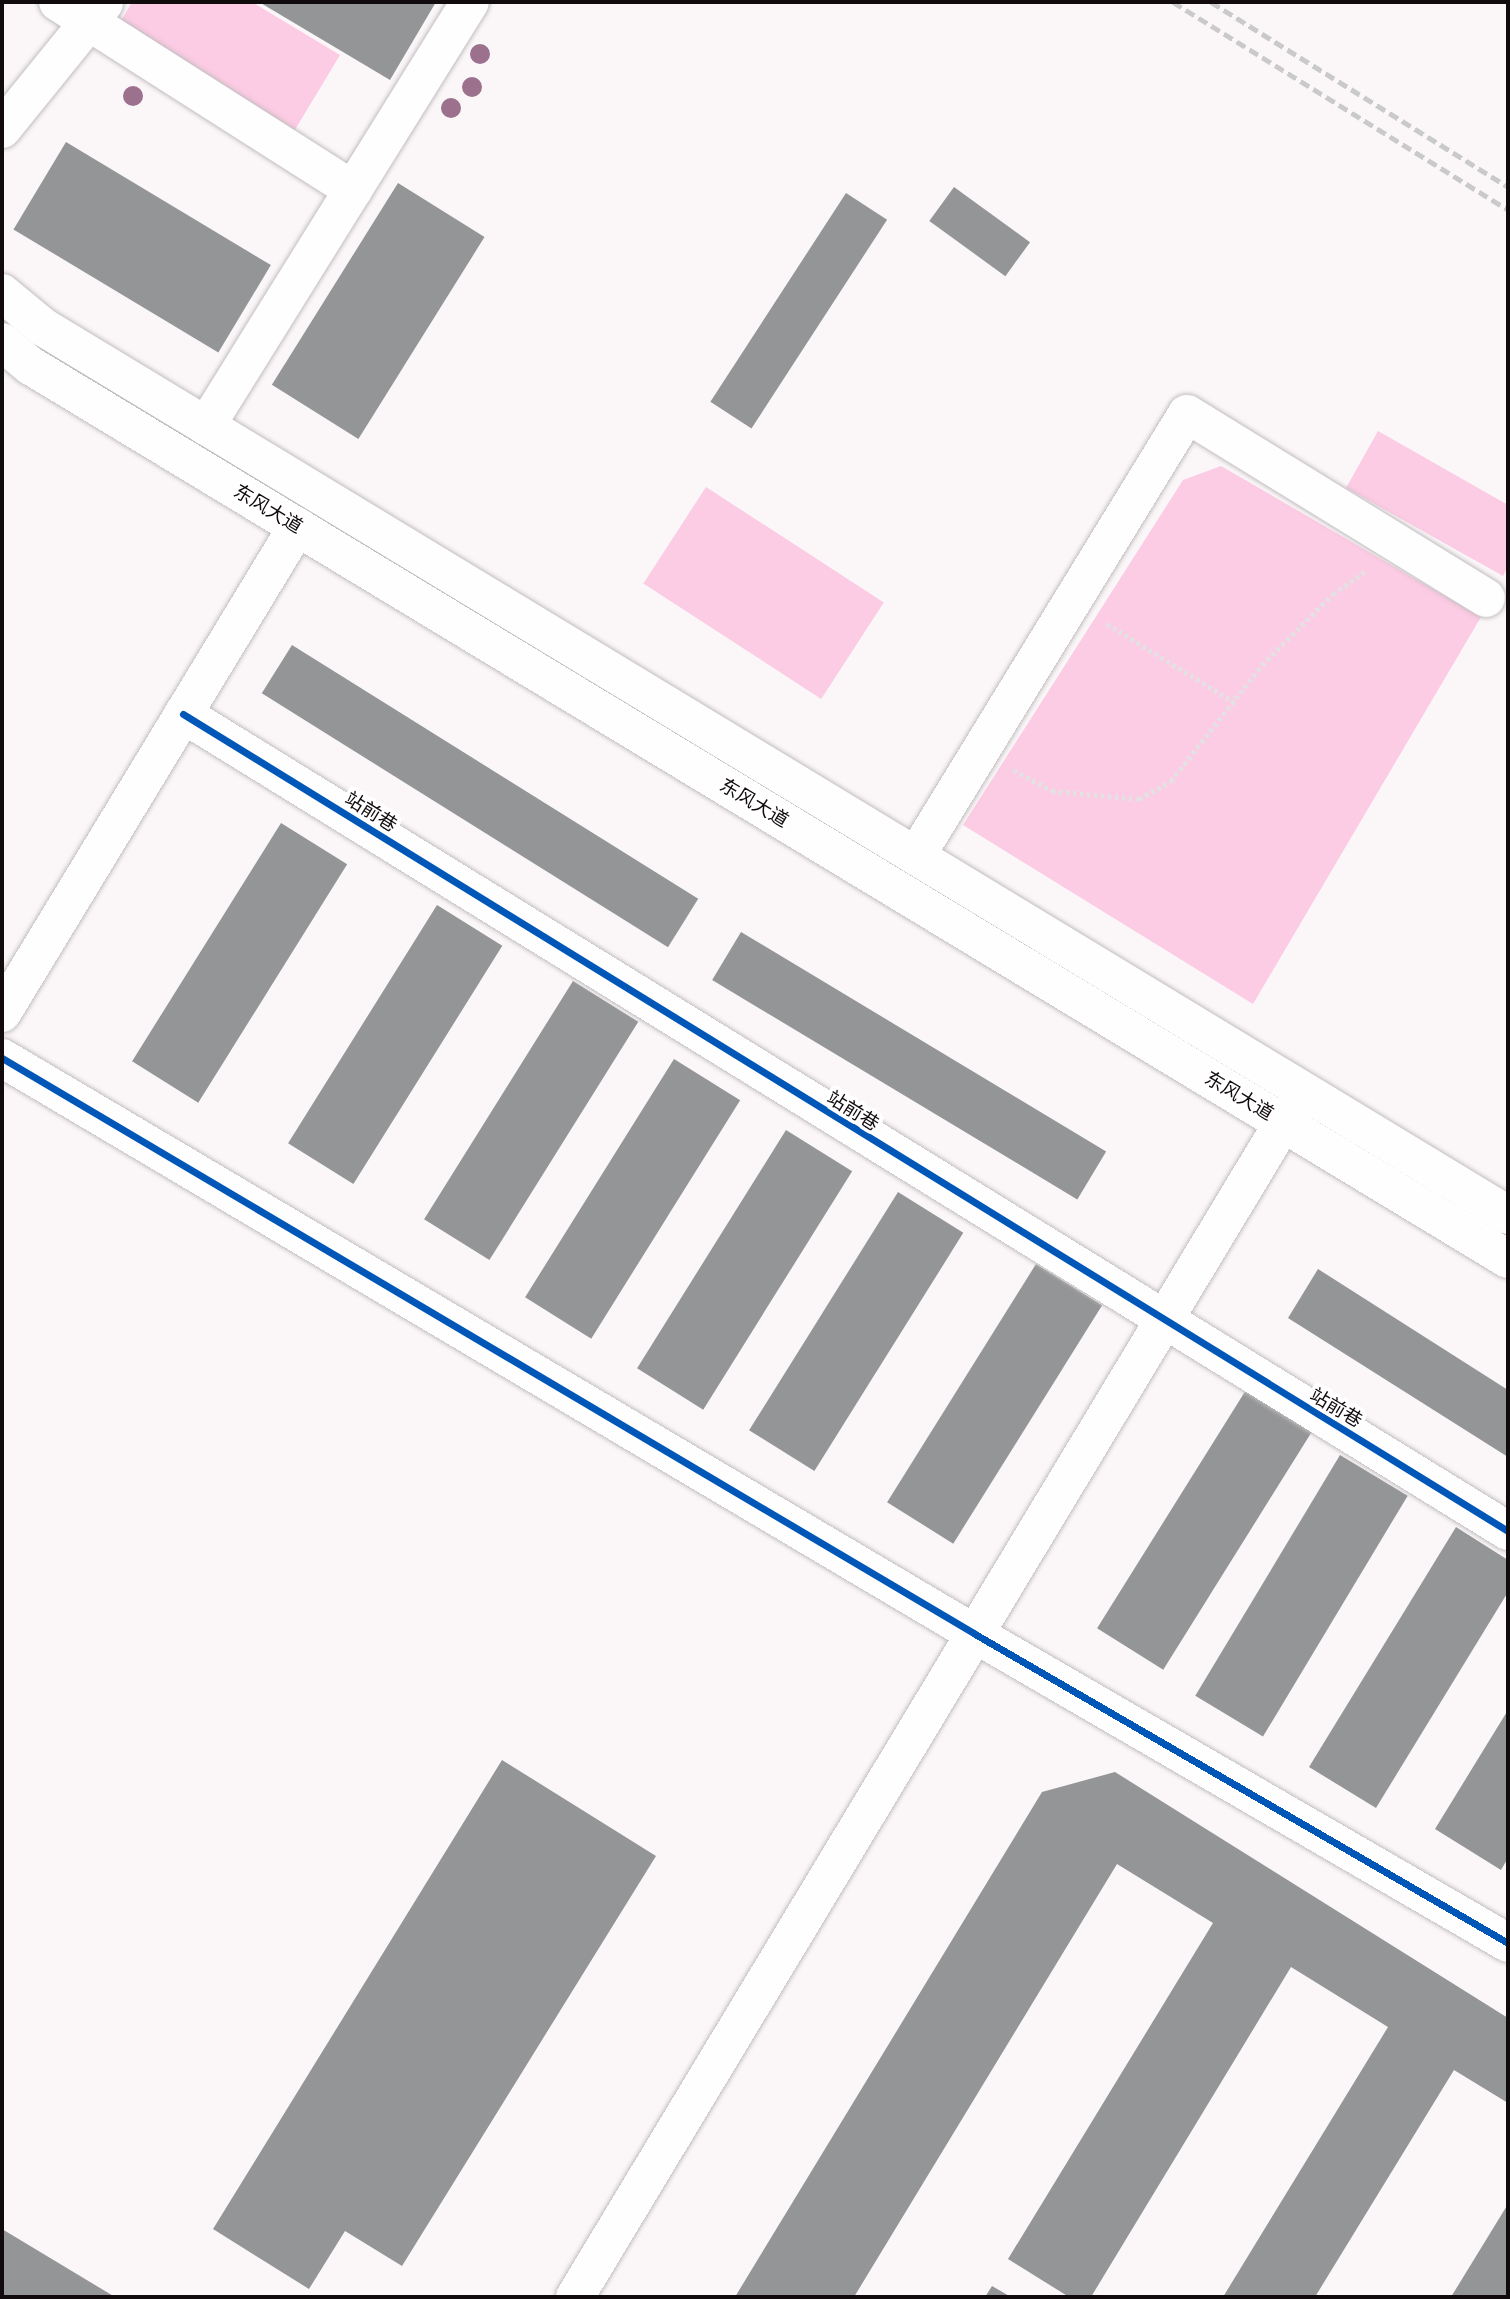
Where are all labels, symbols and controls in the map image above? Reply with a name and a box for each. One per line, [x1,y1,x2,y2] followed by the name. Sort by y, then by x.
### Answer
[230,480,306,538] street label: 东风大道
[716,774,792,832] street label: 东风大道
[341,787,401,837] street label: 站前巷
[1201,1067,1277,1125] street label: 东风大道
[823,1086,883,1136] street label: 站前巷
[1306,1384,1366,1432] street label: 站前巷

